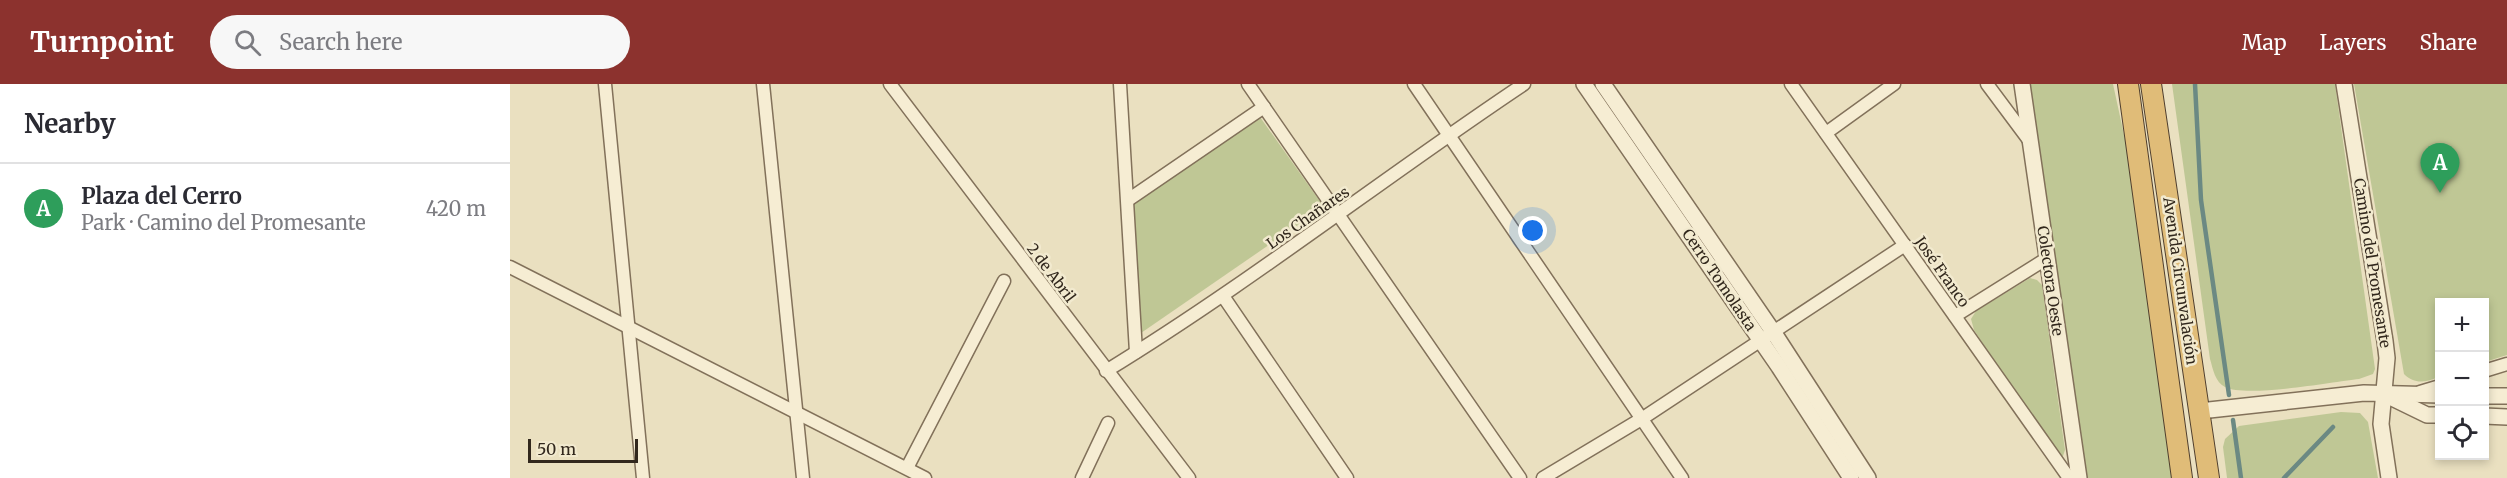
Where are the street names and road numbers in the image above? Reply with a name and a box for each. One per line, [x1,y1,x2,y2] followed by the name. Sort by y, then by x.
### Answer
[2350,177,2395,349] street label: Camino del Promesante
[1263,182,1353,253] street label: Los Chañares
[2159,195,2202,366] street label: Avenida Circunvalación
[1678,225,1761,334] street label: Cerro Tomolasta
[2033,225,2068,337] street label: Colectora Oeste
[1910,232,1974,311] street label: José Franco
[1023,240,1080,306] street label: 2 de Abril

